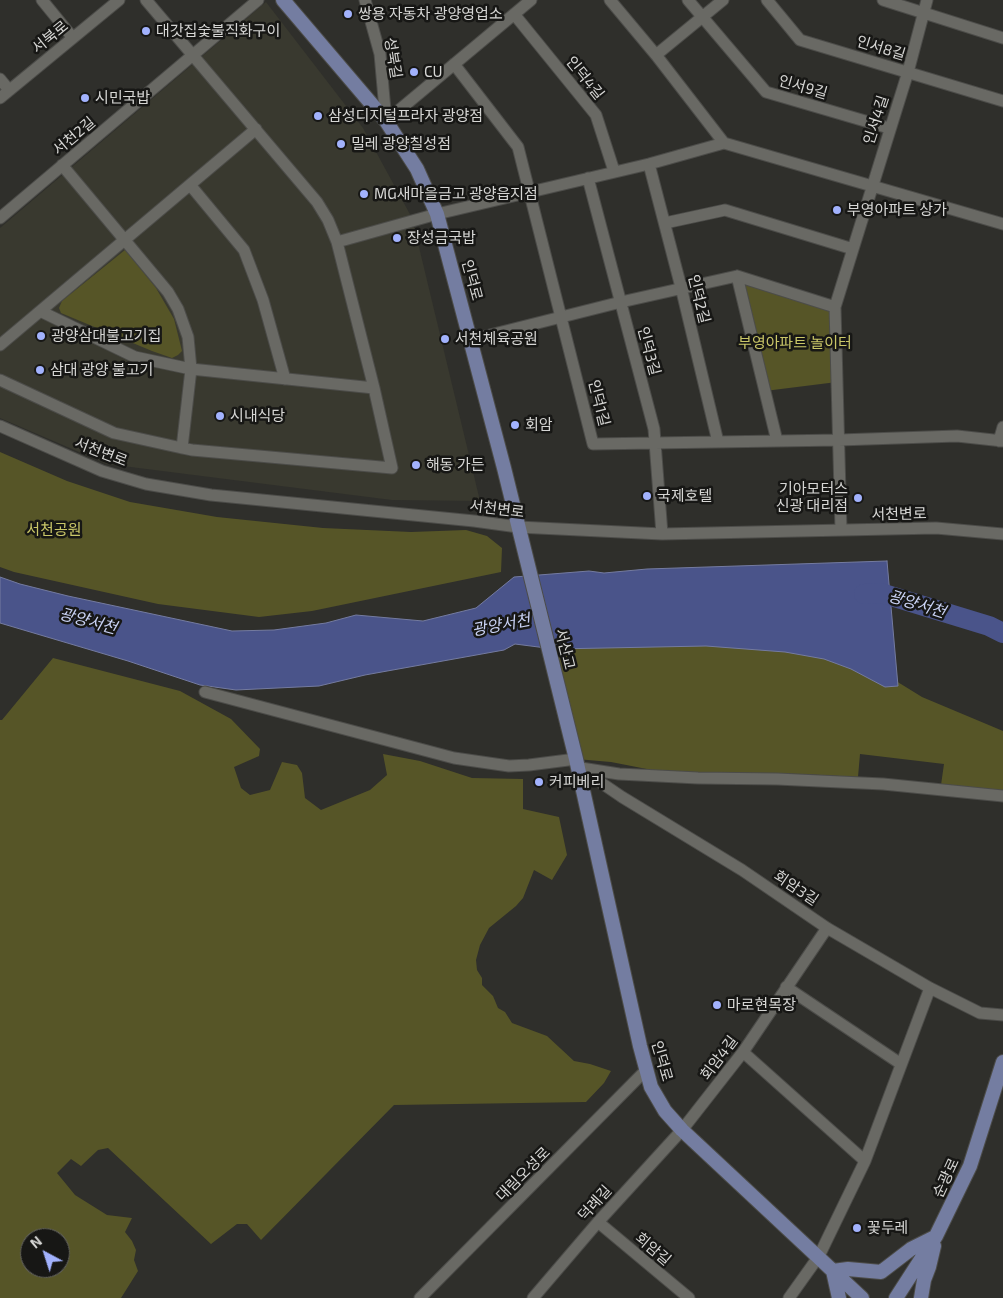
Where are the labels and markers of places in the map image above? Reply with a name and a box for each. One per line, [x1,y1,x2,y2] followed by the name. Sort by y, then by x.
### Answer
[358,5,503,23] place label: 쌍용 자동차 광양영업소
[342,8,354,20] marker: 쌍용 자동차 광양영업소
[156,22,280,40] place label: 대갓집숯불직화구이
[140,25,152,37] marker: 대갓집숯불직화구이
[424,63,443,81] place label: CU
[408,66,420,78] marker: CU
[95,89,150,107] place label: 시민국밥
[79,92,91,104] marker: 시민국밥
[328,107,483,125] place label: 삼성디지털프라자 광양점
[312,110,324,122] marker: 삼성디지털프라자 광양점
[351,135,451,153] place label: 밀레 광양칠성점
[335,138,347,150] marker: 밀레 광양칠성점
[374,185,538,203] place label: MG새마을금고 광양읍지점
[358,188,370,200] marker: MG새마을금고 광양읍지점
[847,201,947,219] place label: 부영아파트 상가
[831,204,843,216] marker: 부영아파트 상가
[407,229,476,247] place label: 장성금국밥
[391,232,403,244] marker: 장성금국밥
[51,327,161,345] place label: 광양삼대불고기집
[35,330,47,342] marker: 광양삼대불고기집
[455,330,538,348] place label: 서천체육공원
[439,333,451,345] marker: 서천체육공원
[50,361,153,379] place label: 삼대 광양 불고기
[34,364,46,376] marker: 삼대 광양 불고기
[230,407,285,425] place label: 시내식당
[214,410,226,422] marker: 시내식당
[525,416,553,434] place label: 회암
[509,419,521,431] marker: 회암
[426,456,485,474] place label: 해동 가든
[410,459,422,471] marker: 해동 가든
[776,480,848,515] place label: 기아모터스 신광 대리점
[657,487,712,505] place label: 국제호텔
[641,490,653,502] marker: 국제호텔
[852,492,864,504] marker: 기아모터스 신광 대리점
[549,773,604,791] place label: 커피베리
[533,776,545,788] marker: 커피베리
[727,996,796,1014] place label: 마로현목장
[711,999,723,1011] marker: 마로현목장
[867,1219,908,1237] place label: 꽃두레
[851,1222,863,1234] marker: 꽃두레

